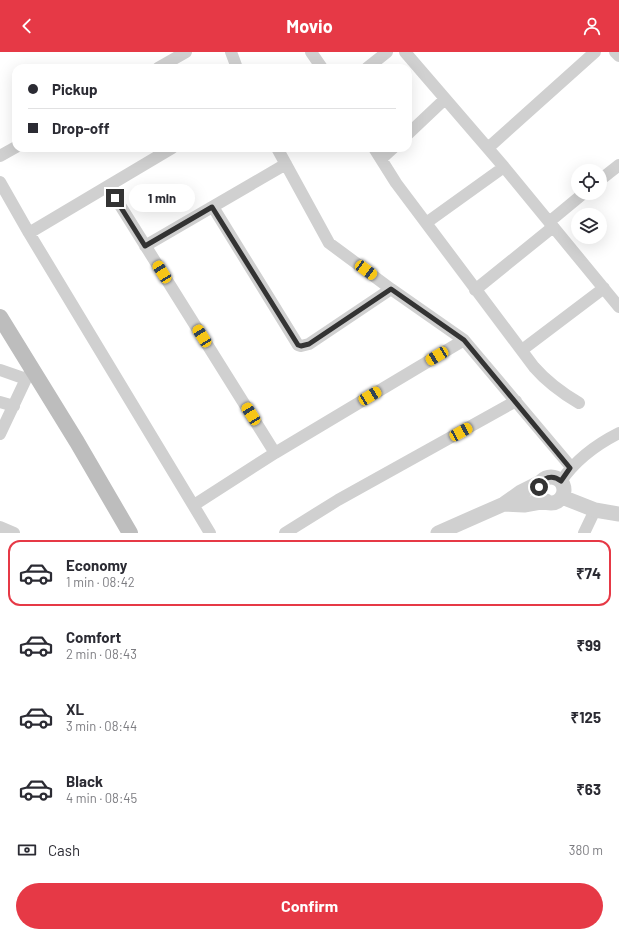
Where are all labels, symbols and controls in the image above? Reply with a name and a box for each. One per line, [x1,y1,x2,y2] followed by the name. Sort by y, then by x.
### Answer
[16,15,38,37] icon: back
[286,15,333,37] text: Movio
[581,15,603,37] icon: person
[52,80,98,98] text: Pickup
[52,119,110,137] text: Drop-off
[571,164,607,244] map controls
[571,164,607,200] button: locate
[129,184,195,212] callout: 1 min
[106,189,124,207] route end
[148,190,176,206] text: 1 min
[571,208,607,244] button: layers
[353,258,379,282] car
[151,259,173,285] car
[191,323,213,349] car
[424,345,450,367] car
[357,385,383,407] car
[240,401,262,427] car
[448,421,474,443] car
[530,478,548,496] route start
[18,555,54,591] icon: car
[66,556,127,574] text: Economy
[576,564,601,582] text: ₹74
[66,574,135,590] text: 1 min · 08:42
[18,627,54,663] icon: car
[66,628,121,646] text: Comfort
[576,636,601,654] text: ₹99
[66,646,137,662] text: 2 min · 08:43
[18,699,54,735] icon: car
[66,700,84,718] text: XL
[571,708,601,726] text: ₹125
[66,718,137,734] text: 3 min · 08:44
[18,771,54,807] icon: car
[66,772,103,790] text: Black
[576,780,601,798] text: ₹63
[66,790,137,806] text: 4 min · 08:45
[16,839,38,861] icon: cash
[48,841,80,859] text: Cash
[569,842,603,858] text: 380 m
[16,883,603,929] button: Confirm

